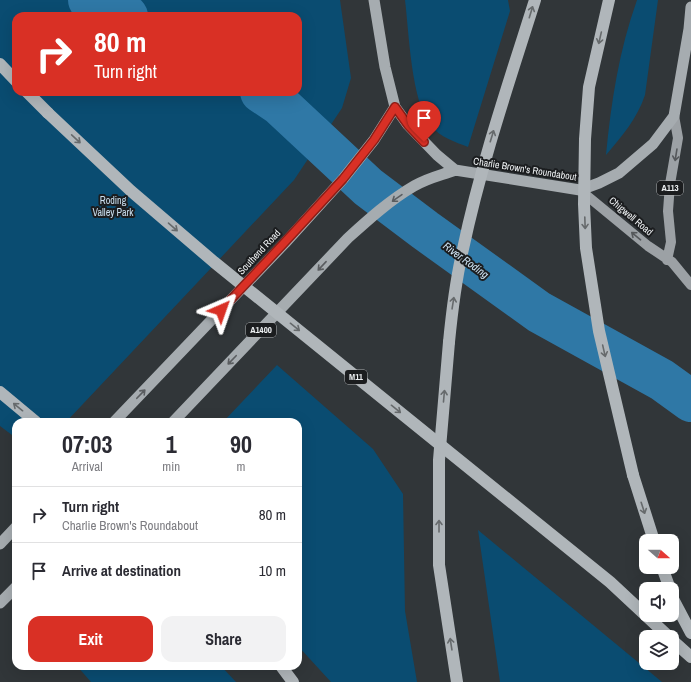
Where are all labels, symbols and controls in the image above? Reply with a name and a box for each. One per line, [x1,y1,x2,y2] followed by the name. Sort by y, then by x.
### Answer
[528,6,535,19] one-way arrow
[94,23,146,61] text: 80 m
[28,28,80,80] icon: right
[595,31,603,44] one-way arrow
[94,59,157,84] text: Turn right
[407,101,441,142] pin
[413,107,435,129] icon: arrive
[489,130,496,143] one-way arrow
[71,135,81,144] one-way arrow
[671,148,679,161] one-way arrow
[472,154,578,184] street label: Charlie Brown's Roundabout
[657,181,683,195] road number: A113
[93,194,134,219] park label: Roding Valley Park
[392,194,403,202] one-way arrow
[606,194,656,238] street label: Chigwell Road
[581,216,589,229] one-way arrow
[167,222,178,231] one-way arrow
[235,227,283,277] street label: Southend Road
[631,231,641,240] one-way arrow
[440,239,492,281] water label: River Roding
[317,261,326,271] one-way arrow
[200,289,242,331] position arrow
[449,297,457,310] one-way arrow
[246,323,276,337] road number: A1400
[289,323,300,332] one-way arrow
[600,344,608,357] one-way arrow
[227,355,237,365] one-way arrow
[345,370,367,384] road number: M11
[136,389,146,399] one-way arrow
[441,390,448,403] one-way arrow
[13,403,24,412] one-way arrow
[390,405,401,413] one-way arrow
[62,428,112,460] text: 07:03
[166,428,177,460] text: 1
[230,428,252,460] text: 90
[72,458,103,475] text: Arrival
[162,458,180,475] text: min
[237,458,246,475] text: m
[62,496,119,517] text: Turn right
[640,501,647,514] one-way arrow
[28,504,50,526] icon: right
[259,504,286,525] text: 80 m
[62,517,198,534] text: Charlie Brown's Roundabout
[435,520,443,533] one-way arrow
[639,534,679,574] north arrow
[639,534,679,670] map controls
[28,560,50,582] icon: arrive
[62,560,181,581] text: Arrive at destination
[259,560,286,581] text: 10 m
[639,582,679,622] button: sound
[28,616,153,662] button: Exit
[161,616,286,662] button: Share
[639,630,679,670] button: layers
[447,637,455,650] one-way arrow

